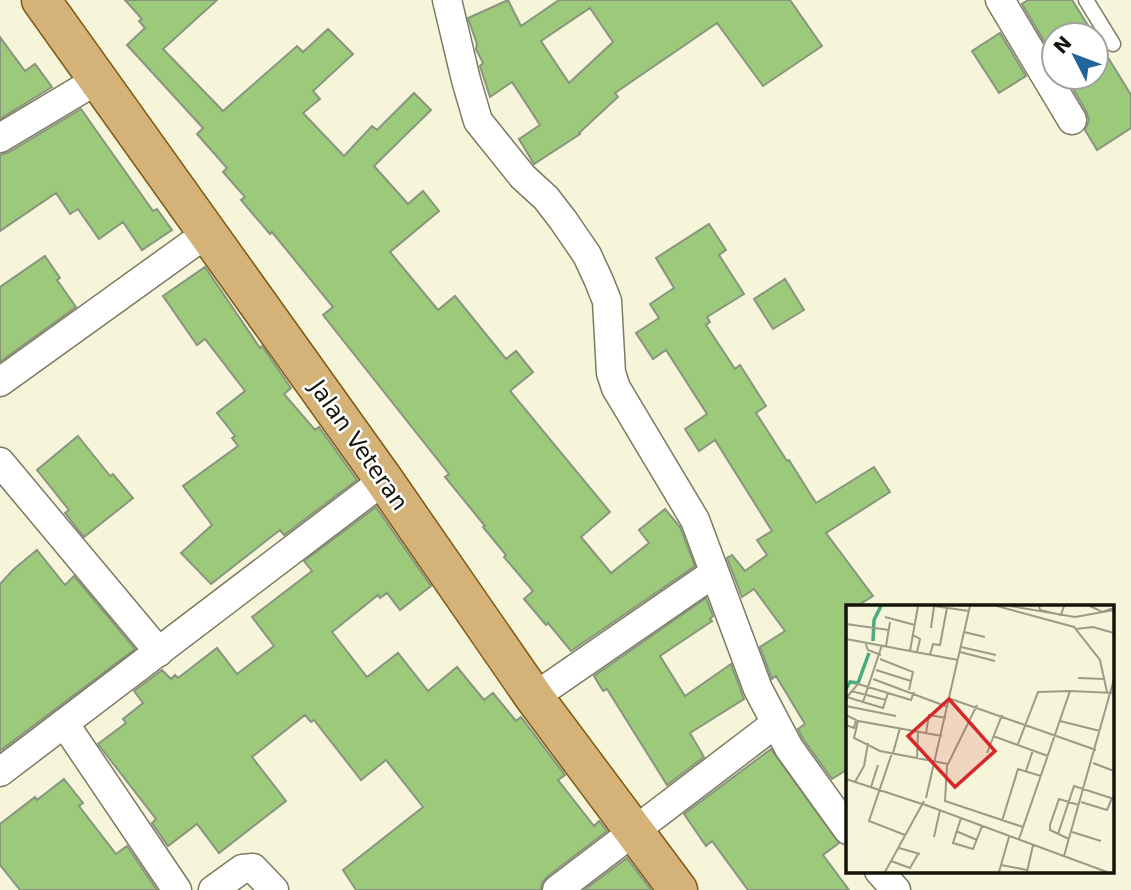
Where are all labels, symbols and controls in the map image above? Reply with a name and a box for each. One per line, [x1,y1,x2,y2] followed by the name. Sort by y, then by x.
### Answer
[1040,21,1110,91] north arrow
[1049,31,1076,58] text: N
[303,373,413,515] street label: Jalan Veteran
[846,605,1114,872] inset map

